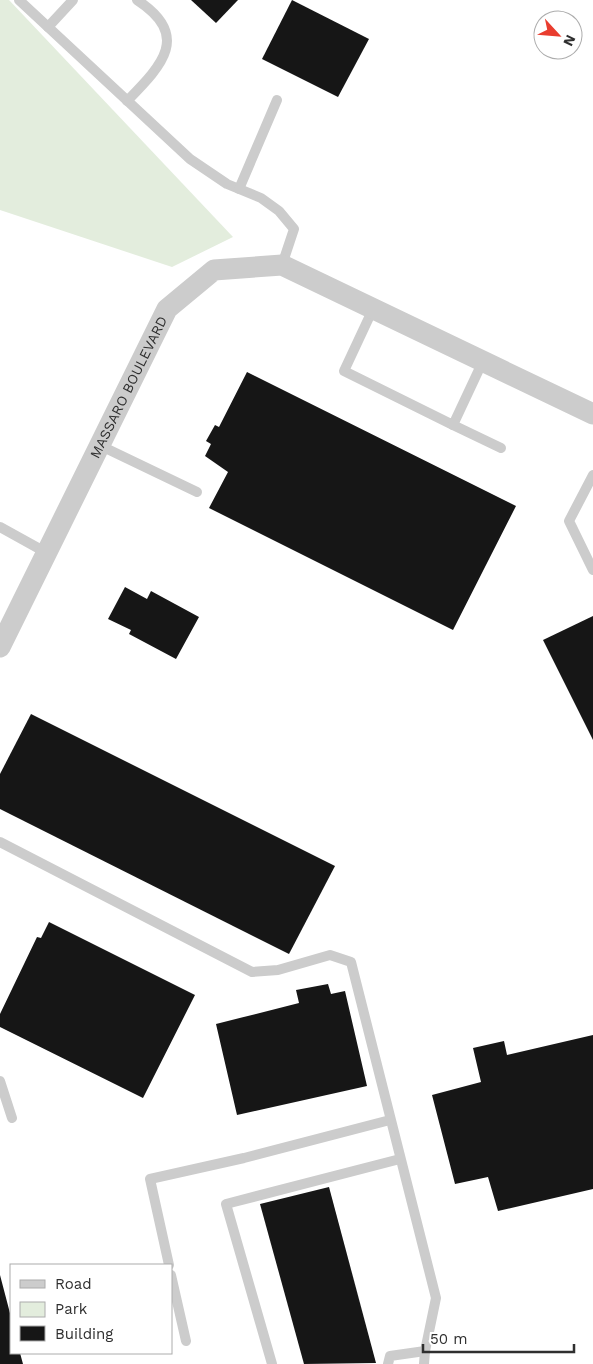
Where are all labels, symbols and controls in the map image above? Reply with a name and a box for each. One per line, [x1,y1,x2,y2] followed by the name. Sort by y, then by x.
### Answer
[533,10,583,60] north arrow
[560,33,579,49] text: N
[87,313,170,461] street label: MASSARO BOULEVARD
[10,1264,172,1354] legend
[55,1275,92,1293] text: Road
[55,1300,88,1318] text: Park
[423,1322,574,1354] scale bar
[55,1325,113,1343] text: Building
[430,1330,467,1348] text: 50 m

